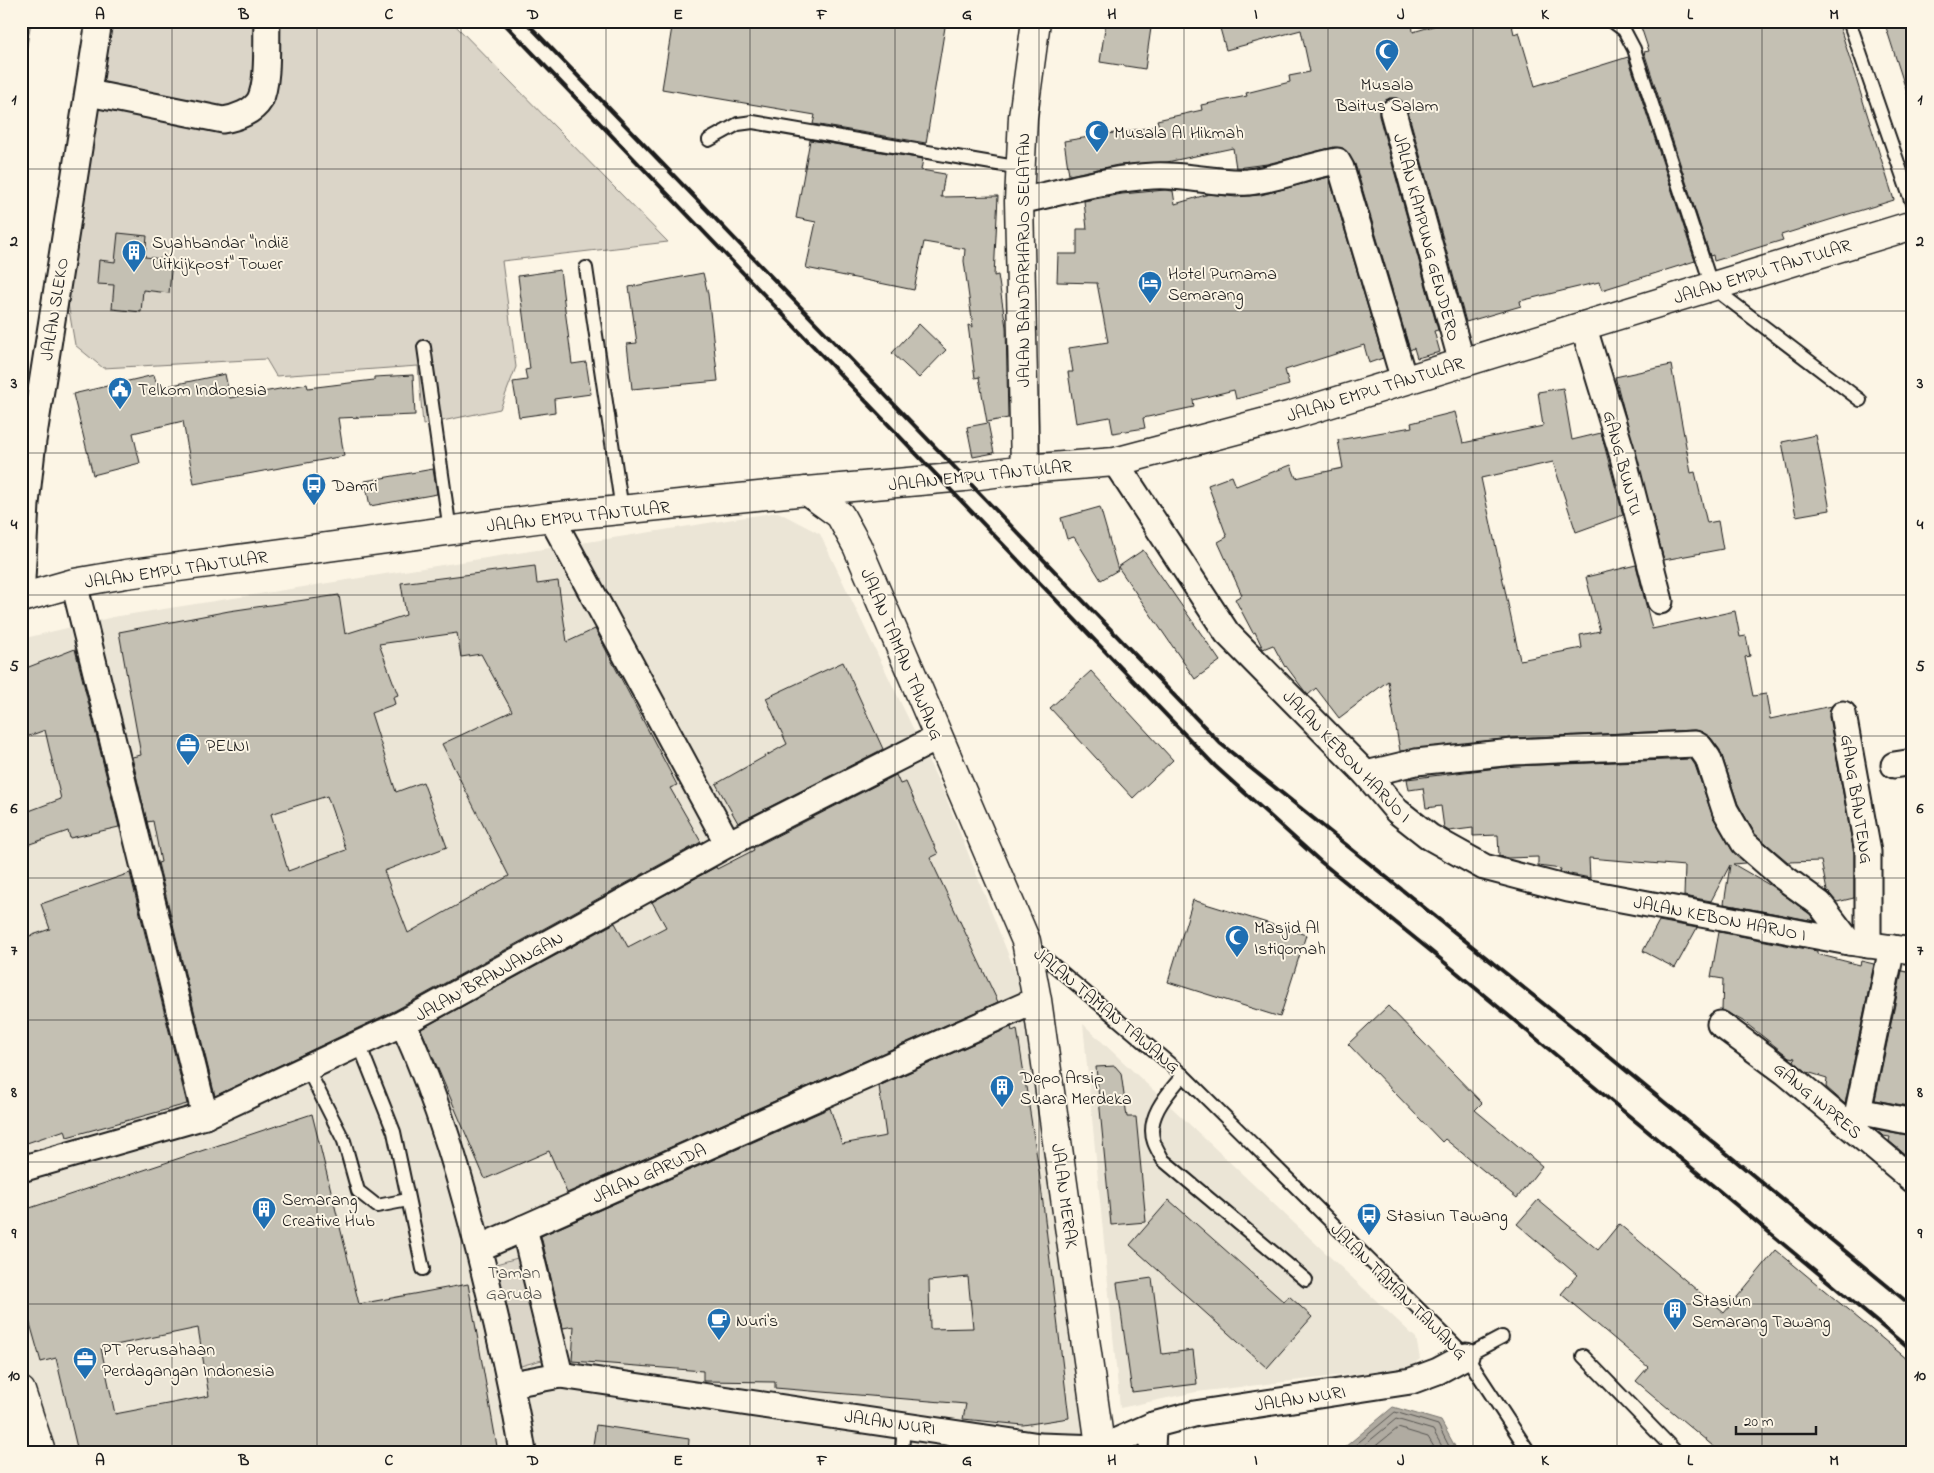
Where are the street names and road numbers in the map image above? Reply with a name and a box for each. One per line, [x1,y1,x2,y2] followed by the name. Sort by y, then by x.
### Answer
[1385,131,1465,344] street label: JALAN KAMPUNG GENDERO
[1012,133,1038,387] street label: JALAN BANDARHARJO SELATAN
[1671,234,1855,312] street label: JALAN EMPU TANTULAR
[35,256,77,363] street label: JALAN SLEKO
[1284,352,1468,430] street label: JALAN EMPU TANTULAR
[1595,408,1648,519] street label: GANG BUNTU
[887,454,1073,500] street label: JALAN EMPU TANTULAR
[485,495,671,541] street label: JALAN EMPU TANTULAR
[83,545,269,597] street label: JALAN EMPU TANTULAR
[852,565,948,745] street label: JALAN TAMAN TAWANG
[1275,685,1416,829] street label: JALAN KEBON HARJO I
[1832,733,1878,866] street label: GANG BANTENG
[1631,890,1808,949] street label: JALAN KEBON HARJO I
[411,926,569,1029] street label: JALAN BRANJANGAN
[1027,942,1185,1081] street label: JALAN TAMAN TAWANG
[1767,1057,1867,1146] street label: GANG INPRES
[589,1138,711,1212] street label: JALAN GARUDA
[1043,1142,1083,1251] street label: JALAN MERAK
[1323,1218,1472,1367] street label: JALAN TAMAN TAWANG
[1253,1380,1348,1420] street label: JALAN NURI
[842,1405,937,1443] street label: JALAN NURI

